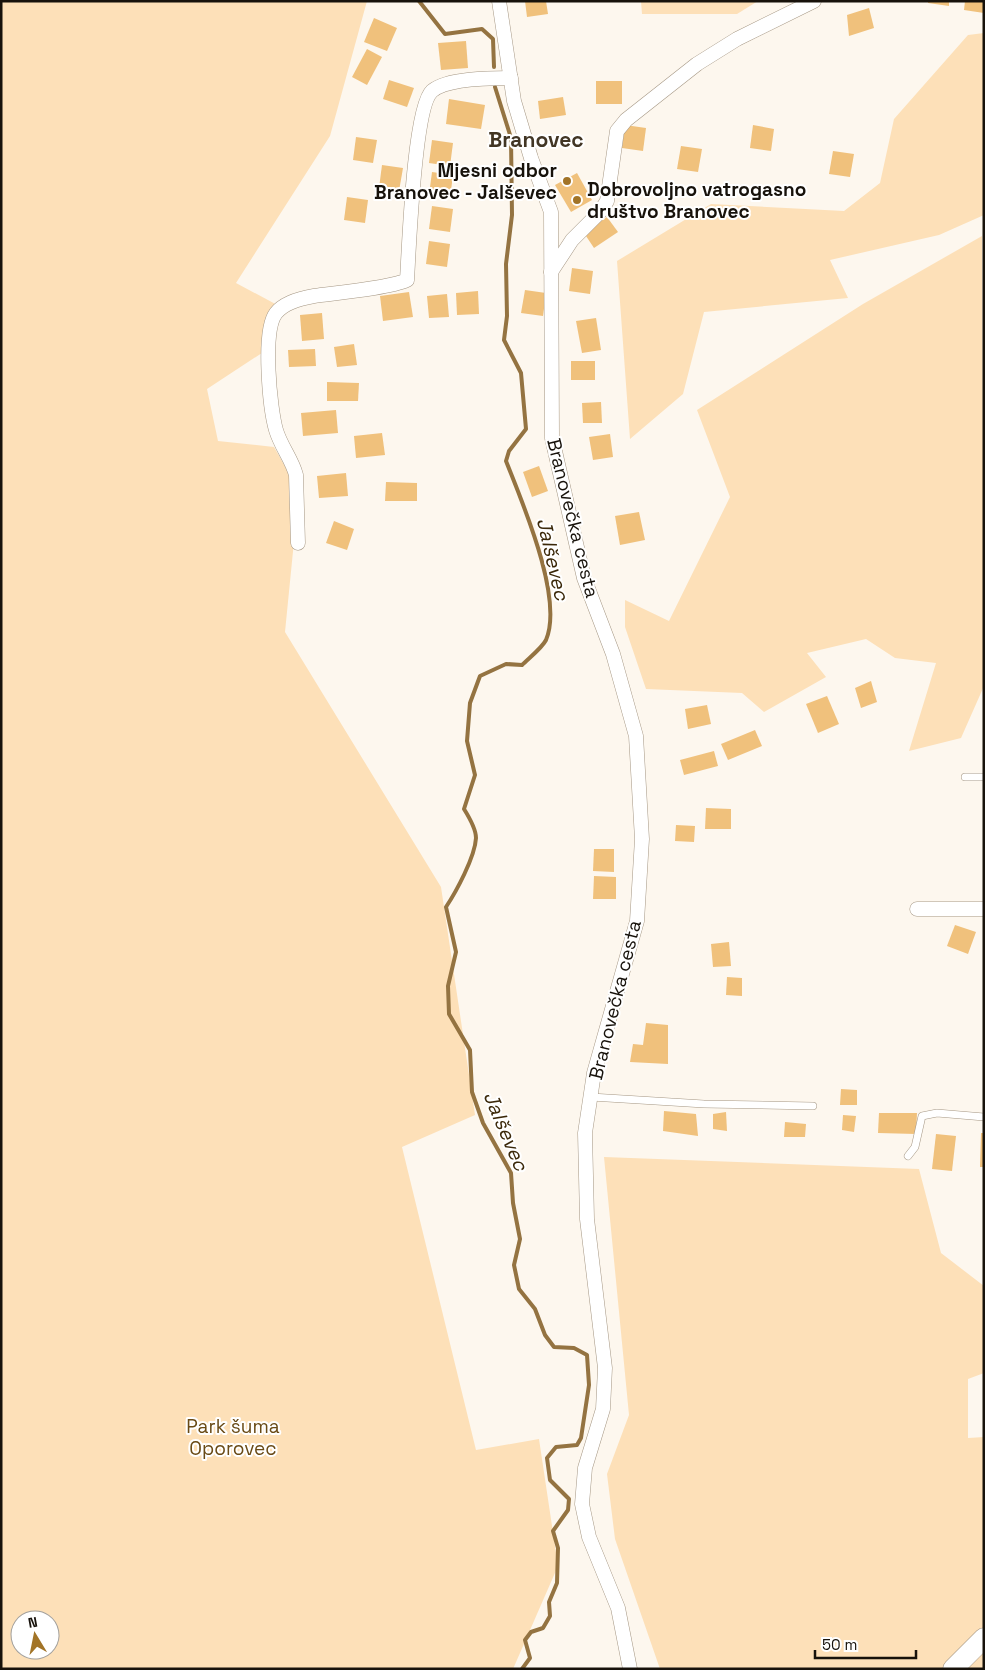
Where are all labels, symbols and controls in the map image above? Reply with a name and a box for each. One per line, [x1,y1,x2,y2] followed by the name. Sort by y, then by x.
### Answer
[488,126,584,153] district label: Branovec
[374,158,557,205] place label: Mjesni odbor Branovec - Jalševec
[561,175,573,187] marker: Mjesni odbor Branovec - Jalševec
[587,177,806,224] place label: Dobrovoljno vatrogasno društvo Branovec
[571,194,583,206] marker: Dobrovoljno vatrogasno društvo Branovec
[541,436,605,600] street label: Branovečka cesta
[531,515,575,604] water label: Jalševec
[583,918,647,1082] street label: Branovečka cesta
[478,1087,535,1176] water label: Jalševec
[186,1414,280,1461] park label: Park šuma Oporovec
[10,1610,60,1660] north arrow
[27,1613,39,1632] text: N
[815,1628,916,1660] scale bar
[822,1635,857,1654] text: 50 m

